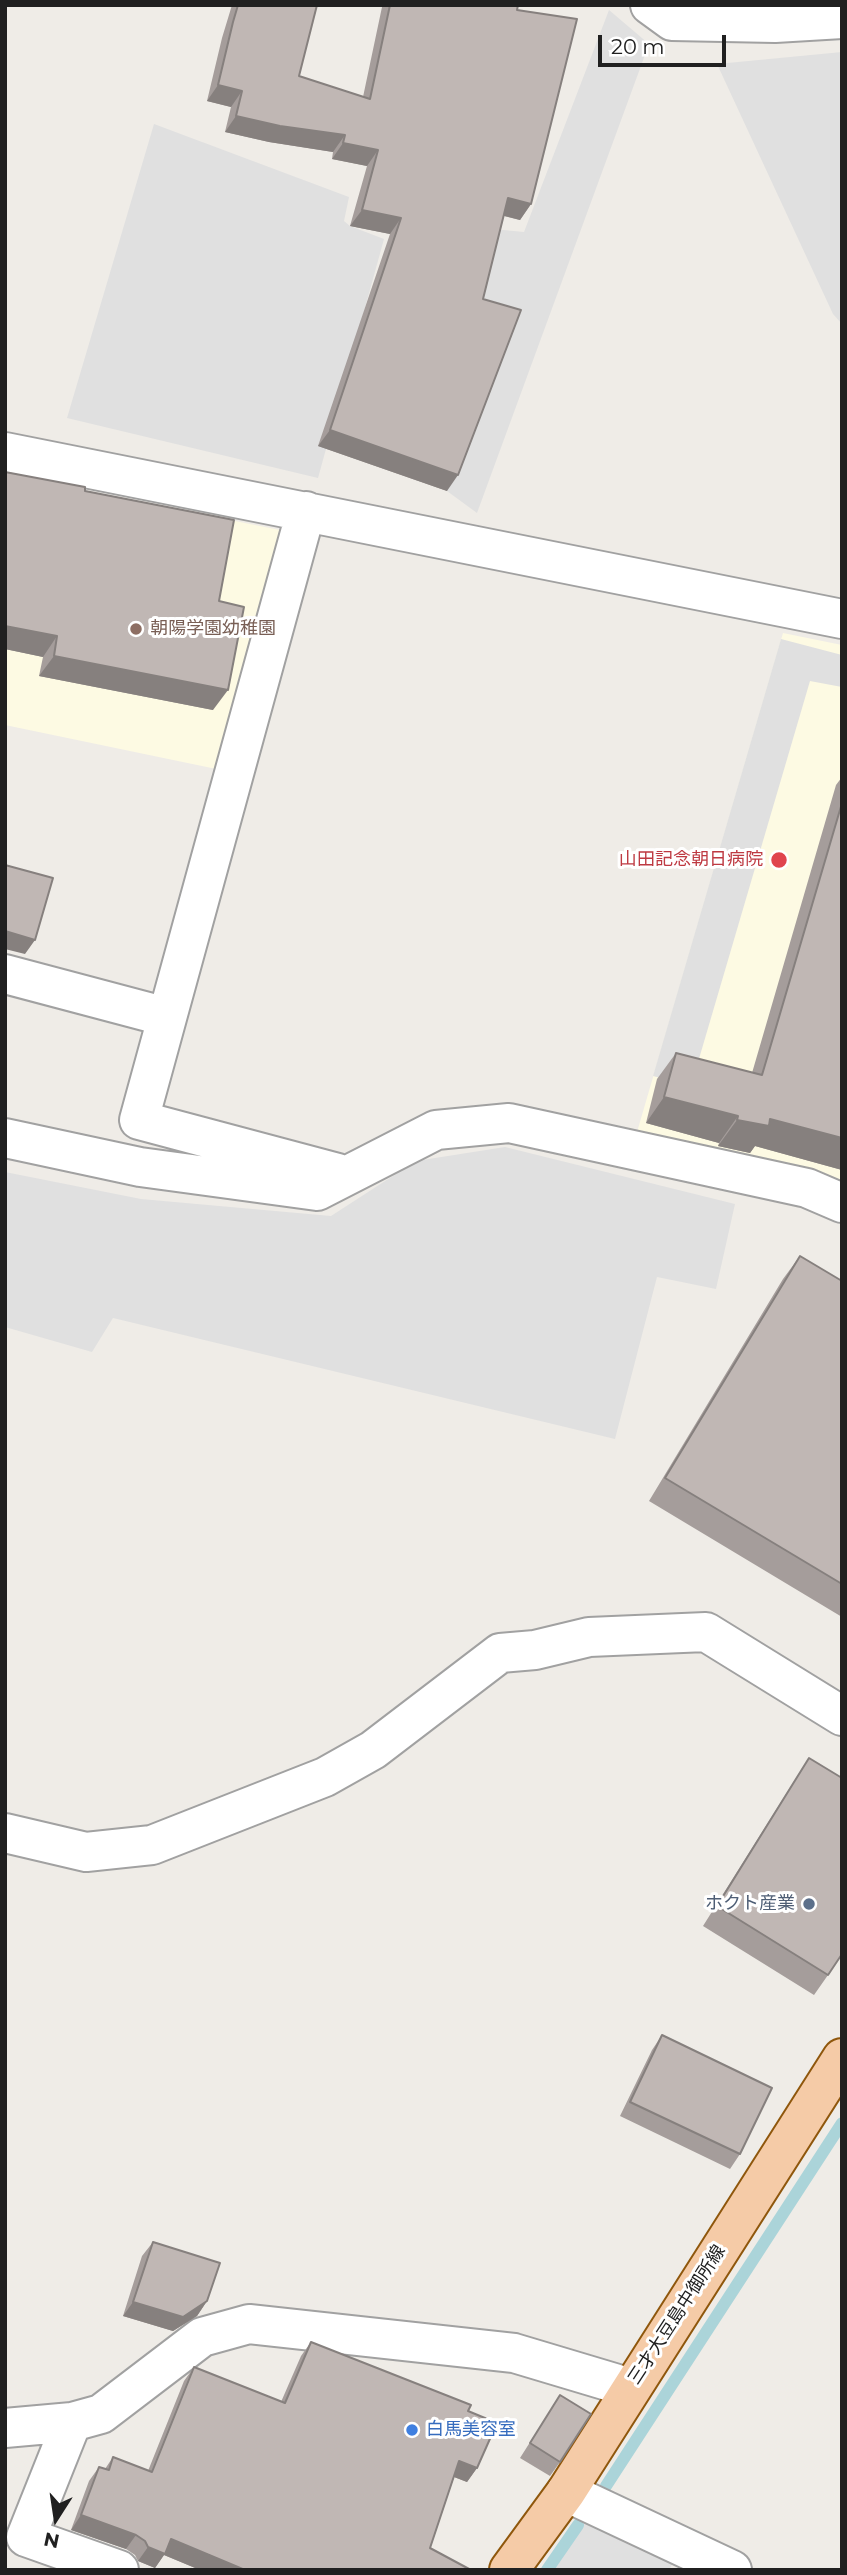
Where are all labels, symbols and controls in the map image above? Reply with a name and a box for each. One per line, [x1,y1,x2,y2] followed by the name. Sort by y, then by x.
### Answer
[602,21,730,65] scale bar
[611,34,665,59] text: 20 m
[150,618,276,640] place label: 朝陽学園幼稚園
[128,621,144,637] marker: 朝陽学園幼稚園
[619,849,763,871] place label: 山田記念朝日病院
[769,850,789,870] marker: 山田記念朝日病院
[705,1893,795,1915] place label: ホクト産業
[801,1896,817,1912] marker: ホクト産業
[624,2241,730,2389] street label: 三才大豆島中御所線
[426,2419,516,2441] place label: 白馬美容室
[404,2422,420,2438] marker: 白馬美容室
[21,2484,91,2554] north arrow
[42,2527,61,2553] text: N

